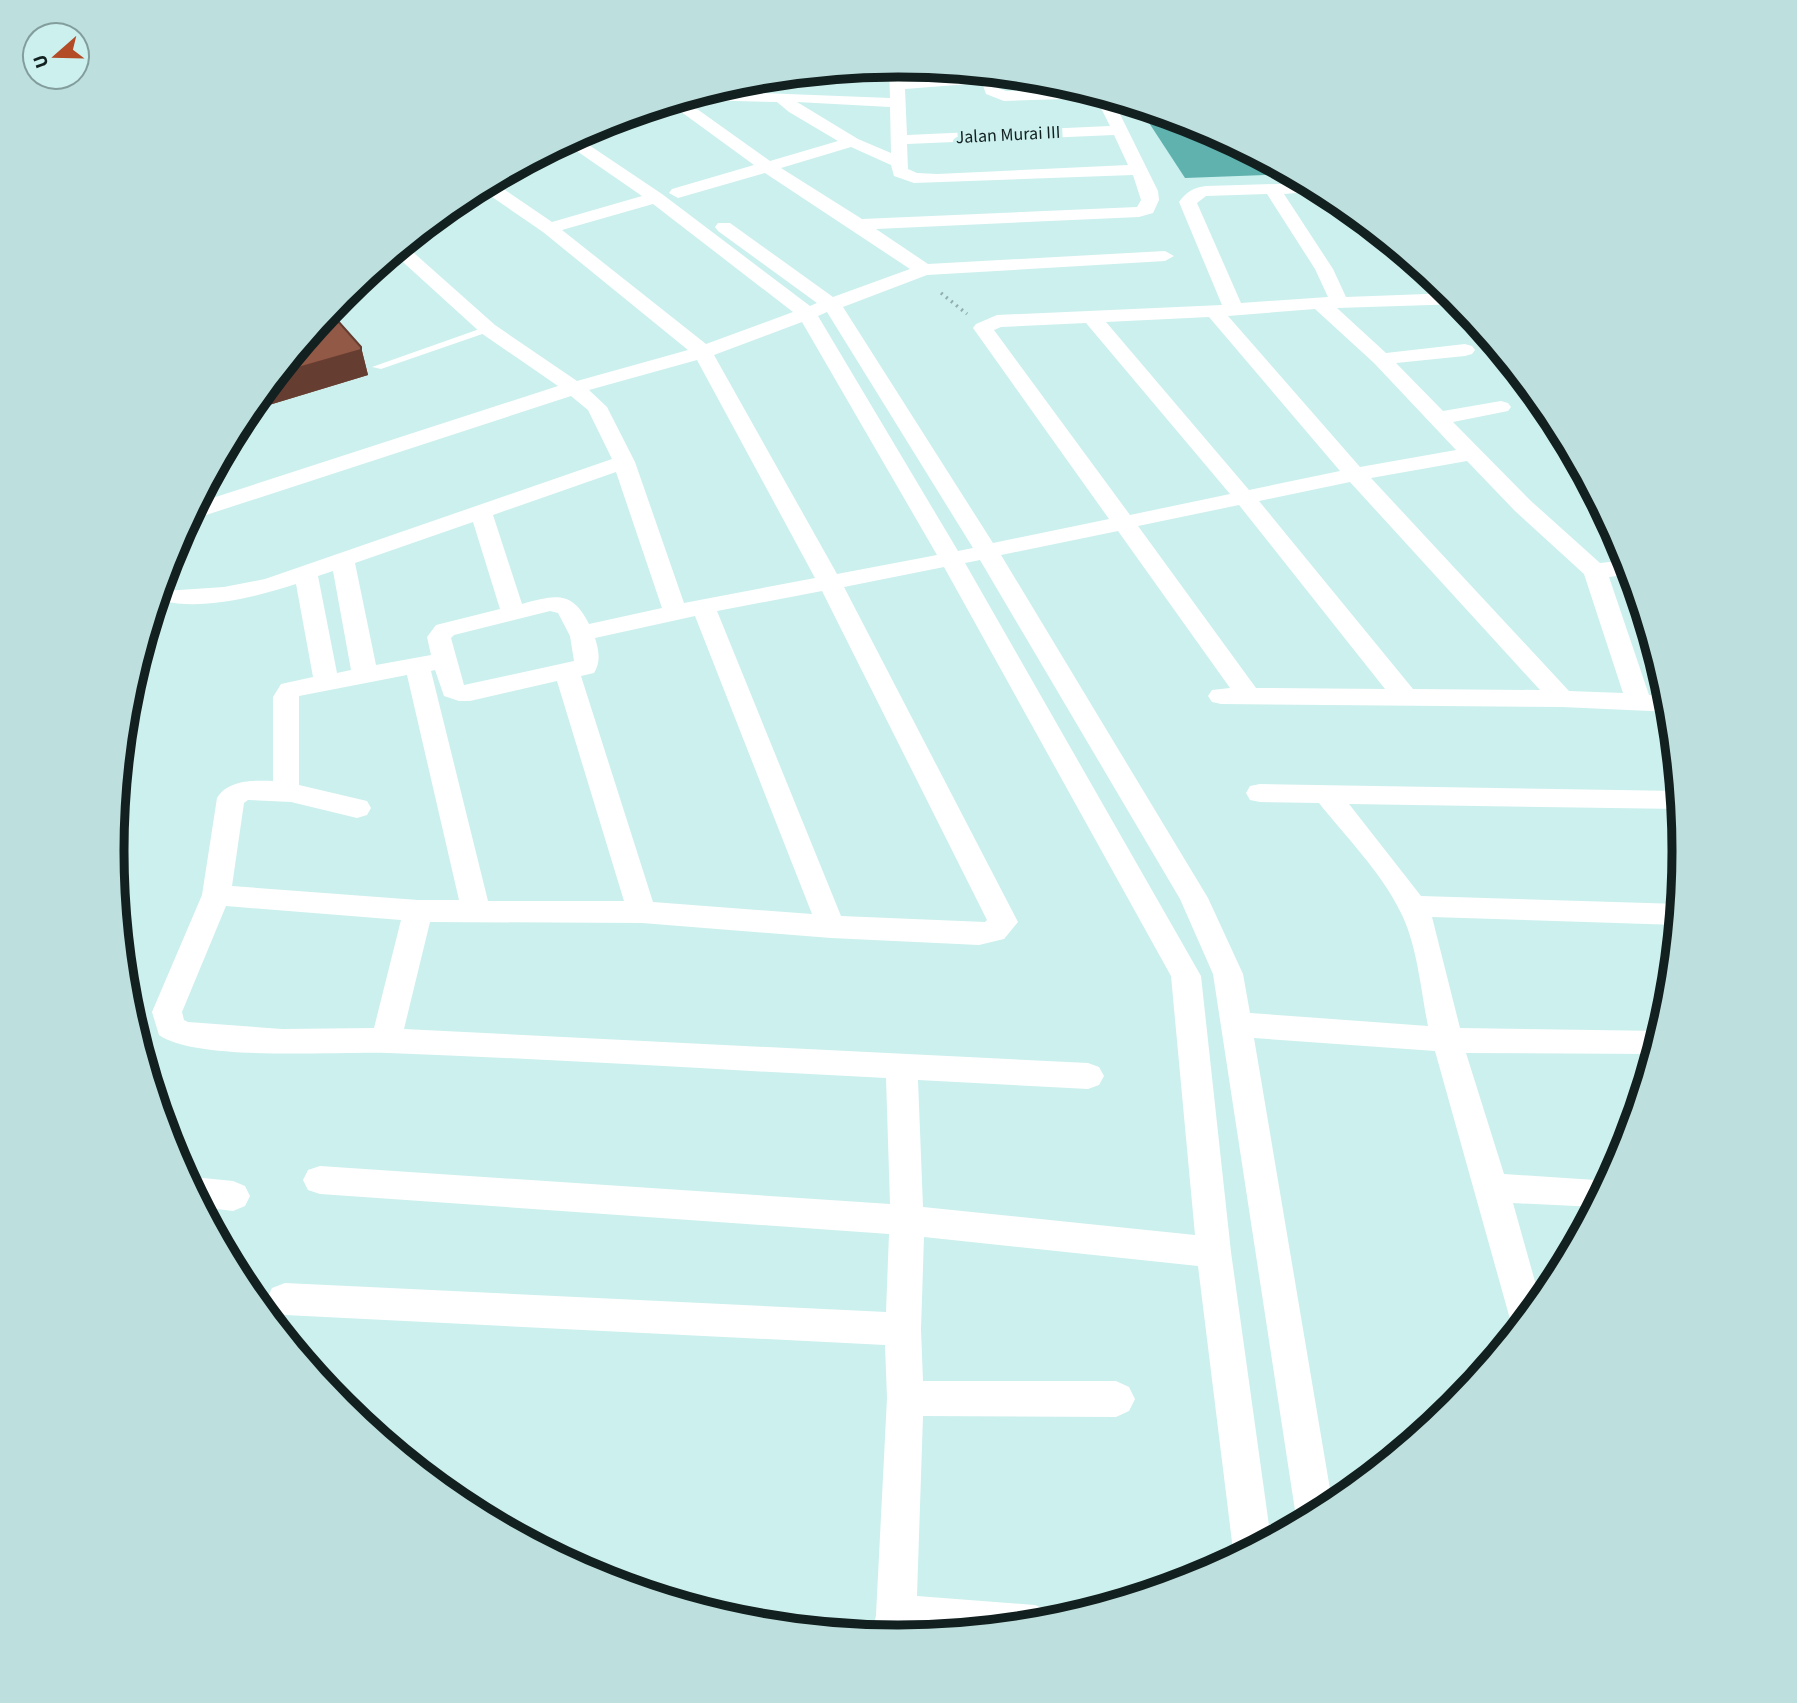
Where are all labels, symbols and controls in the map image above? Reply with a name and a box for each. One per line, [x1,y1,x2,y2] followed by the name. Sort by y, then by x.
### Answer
[21,21,91,91] north arrow
[27,51,56,72] text: U
[955,120,1061,150] street label: Jalan Murai III

